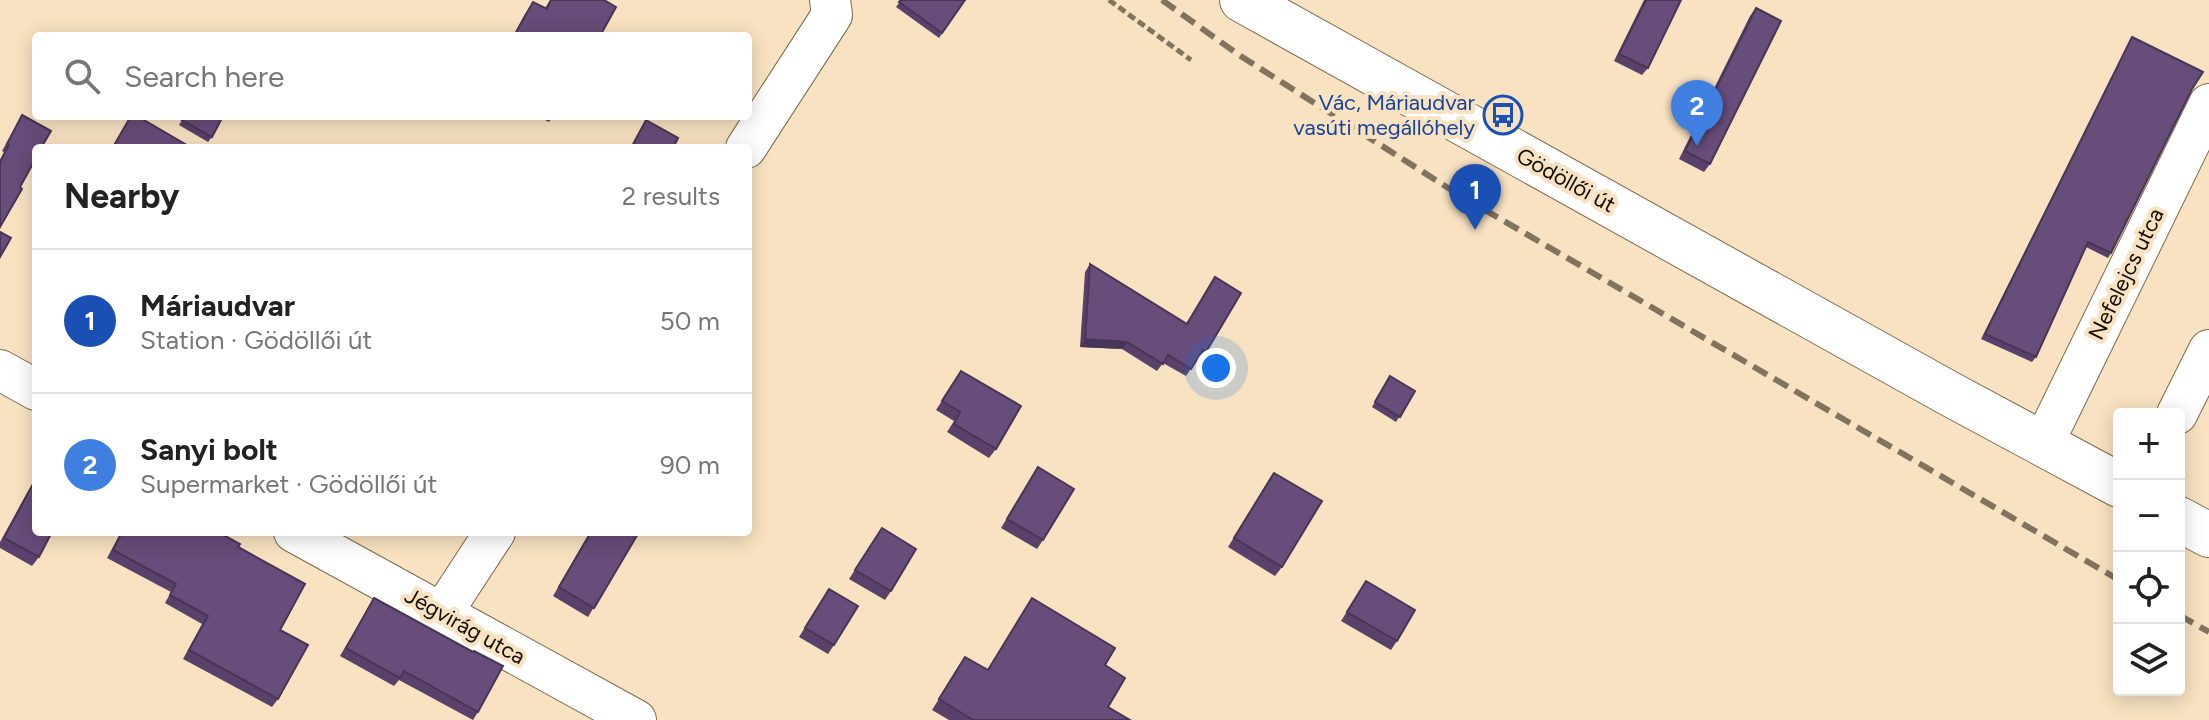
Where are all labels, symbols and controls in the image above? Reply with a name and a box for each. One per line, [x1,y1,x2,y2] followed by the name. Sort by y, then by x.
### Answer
[32,32,752,120] search box
[60,54,104,98] icon: search
[124,58,284,95] text: Search here
[1671,80,1723,146] pin: 2
[1293,89,1476,141] place label: Vác, Máriaudvar vasúti megállóhely
[1482,94,1524,136] bus stop icon: Vác, Máriaudvar vasúti megállóhely
[1512,142,1620,218] street label: Gödöllői út
[1449,164,1501,230] pin: 1
[64,176,179,217] text: Nearby
[622,180,720,212] text: 2 results
[2082,204,2170,344] street label: Nefelejcs utca
[140,287,295,324] text: Máriaudvar
[85,305,95,337] text: 1
[660,305,720,337] text: 50 m
[140,324,372,356] text: Station · Gödöllői út
[1196,348,1236,388] your location
[2113,408,2185,696] map controls
[2113,408,2185,480] button: +
[140,431,278,468] text: Sanyi bolt
[82,449,98,481] text: 2
[660,449,720,481] text: 90 m
[140,468,437,500] text: Supermarket · Gödöllői út
[2113,480,2185,552] button: −
[2113,552,2185,624] button: locate
[400,582,530,670] street label: Jégvirág utca
[2113,624,2185,696] button: layers

